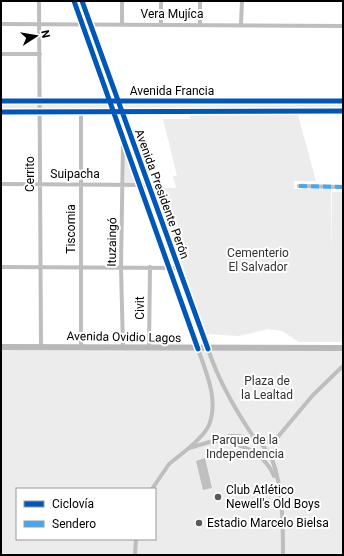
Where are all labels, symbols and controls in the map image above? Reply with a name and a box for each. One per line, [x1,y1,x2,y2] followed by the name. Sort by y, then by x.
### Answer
[141,7,203,21] street label: Vera Mujíca
[16,16,56,56] north arrow
[38,29,53,39] text: N
[130,84,214,98] street label: Avenida Francia
[132,127,192,261] street label: Avenida Presidente Perón
[23,156,37,192] street label: Cerrito
[50,167,100,181] street label: Suipacha
[64,204,78,254] street label: Tiscornia
[105,217,119,267] street label: Ituzaingó
[227,246,289,274] park label: Cementerio El Salvador
[133,296,147,320] street label: Civit
[67,329,181,345] street label: Avenida Ovidio Lagos
[241,374,293,402] park label: Plaza de la Lealtad
[206,433,284,461] park label: Parque de la Independencia
[226,483,320,511] place label: Club Atlético Newell's Old Boys
[16,488,156,540] legend
[213,492,223,502] marker: Club Atlético Newell's Old Boys
[52,497,94,511] text: Ciclovía
[207,516,329,530] place label: Estadio Marcelo Bielsa
[52,517,96,531] text: Sendero
[194,518,204,528] marker: Estadio Marcelo Bielsa

